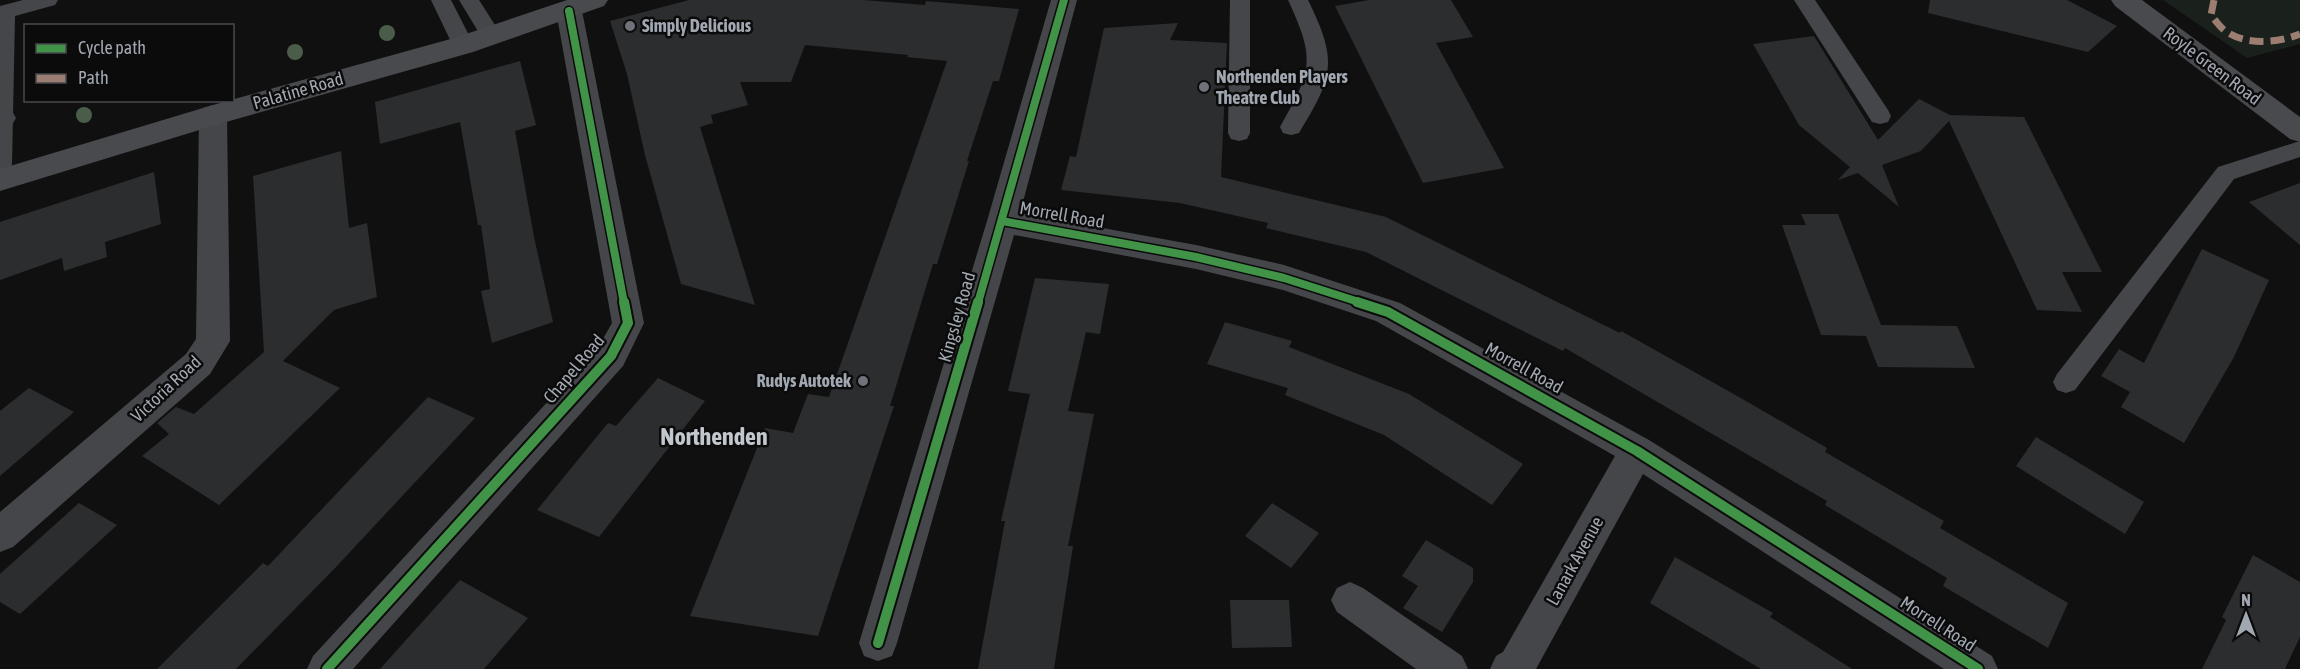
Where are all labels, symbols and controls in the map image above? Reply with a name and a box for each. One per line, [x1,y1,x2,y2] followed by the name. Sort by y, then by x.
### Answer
[642,15,752,36] place label: Simply Delicious
[623,19,637,33] marker: Simply Delicious
[2159,22,2265,109] street label: Royle Green Road
[24,24,234,102] legend
[78,37,146,58] text: Cycle path
[1216,66,1349,108] place label: Northenden Players Theatre Club
[78,67,109,88] text: Path
[250,68,345,113] street label: Palatine Road
[1197,80,1211,94] marker: Northenden Players Theatre Club
[1018,197,1106,232] street label: Morrell Road
[934,269,979,364] street label: Kingsley Road
[539,330,609,407] street label: Chapel Road
[1482,338,1567,398] street label: Morrell Road
[126,351,205,426] street label: Victoria Road
[756,370,852,391] place label: Rudys Autotek
[856,374,870,388] marker: Rudys Autotek
[660,423,768,450] district label: Northenden
[1542,513,1607,609] street label: Lanark Avenue
[2216,585,2276,645] north arrow
[1897,591,1980,656] street label: Morrell Road
[2241,591,2251,609] text: N

